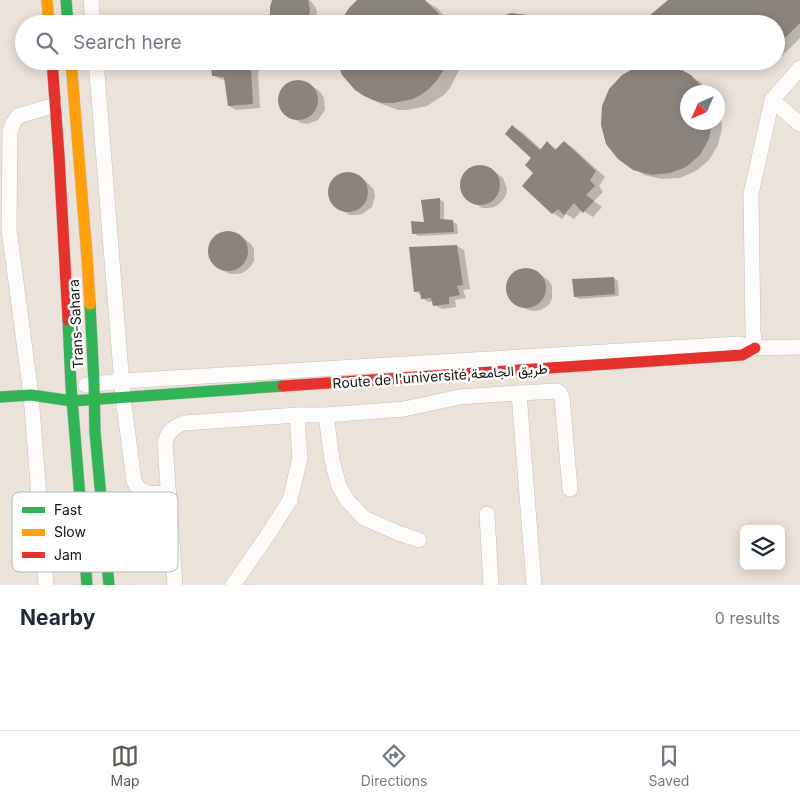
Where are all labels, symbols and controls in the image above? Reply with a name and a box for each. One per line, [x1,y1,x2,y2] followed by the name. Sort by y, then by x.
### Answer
[15,15,785,70] search box
[33,29,61,57] icon: search
[73,31,182,54] text: Search here
[680,85,725,130] north arrow
[65,279,86,369] street label: Trans-Sahara
[332,360,548,392] street label: Route de l'université,طريق الجامعة
[12,492,178,572] legend
[54,501,82,518] text: Fast
[54,523,86,540] text: Slow
[740,525,785,570] map controls
[740,525,785,570] button: layers
[54,546,82,563] text: Jam
[20,605,95,630] text: Nearby
[715,608,780,628] text: 0 results
[111,742,140,789] tab: Map
[361,742,427,789] tab: Directions
[648,742,689,789] tab: Saved

